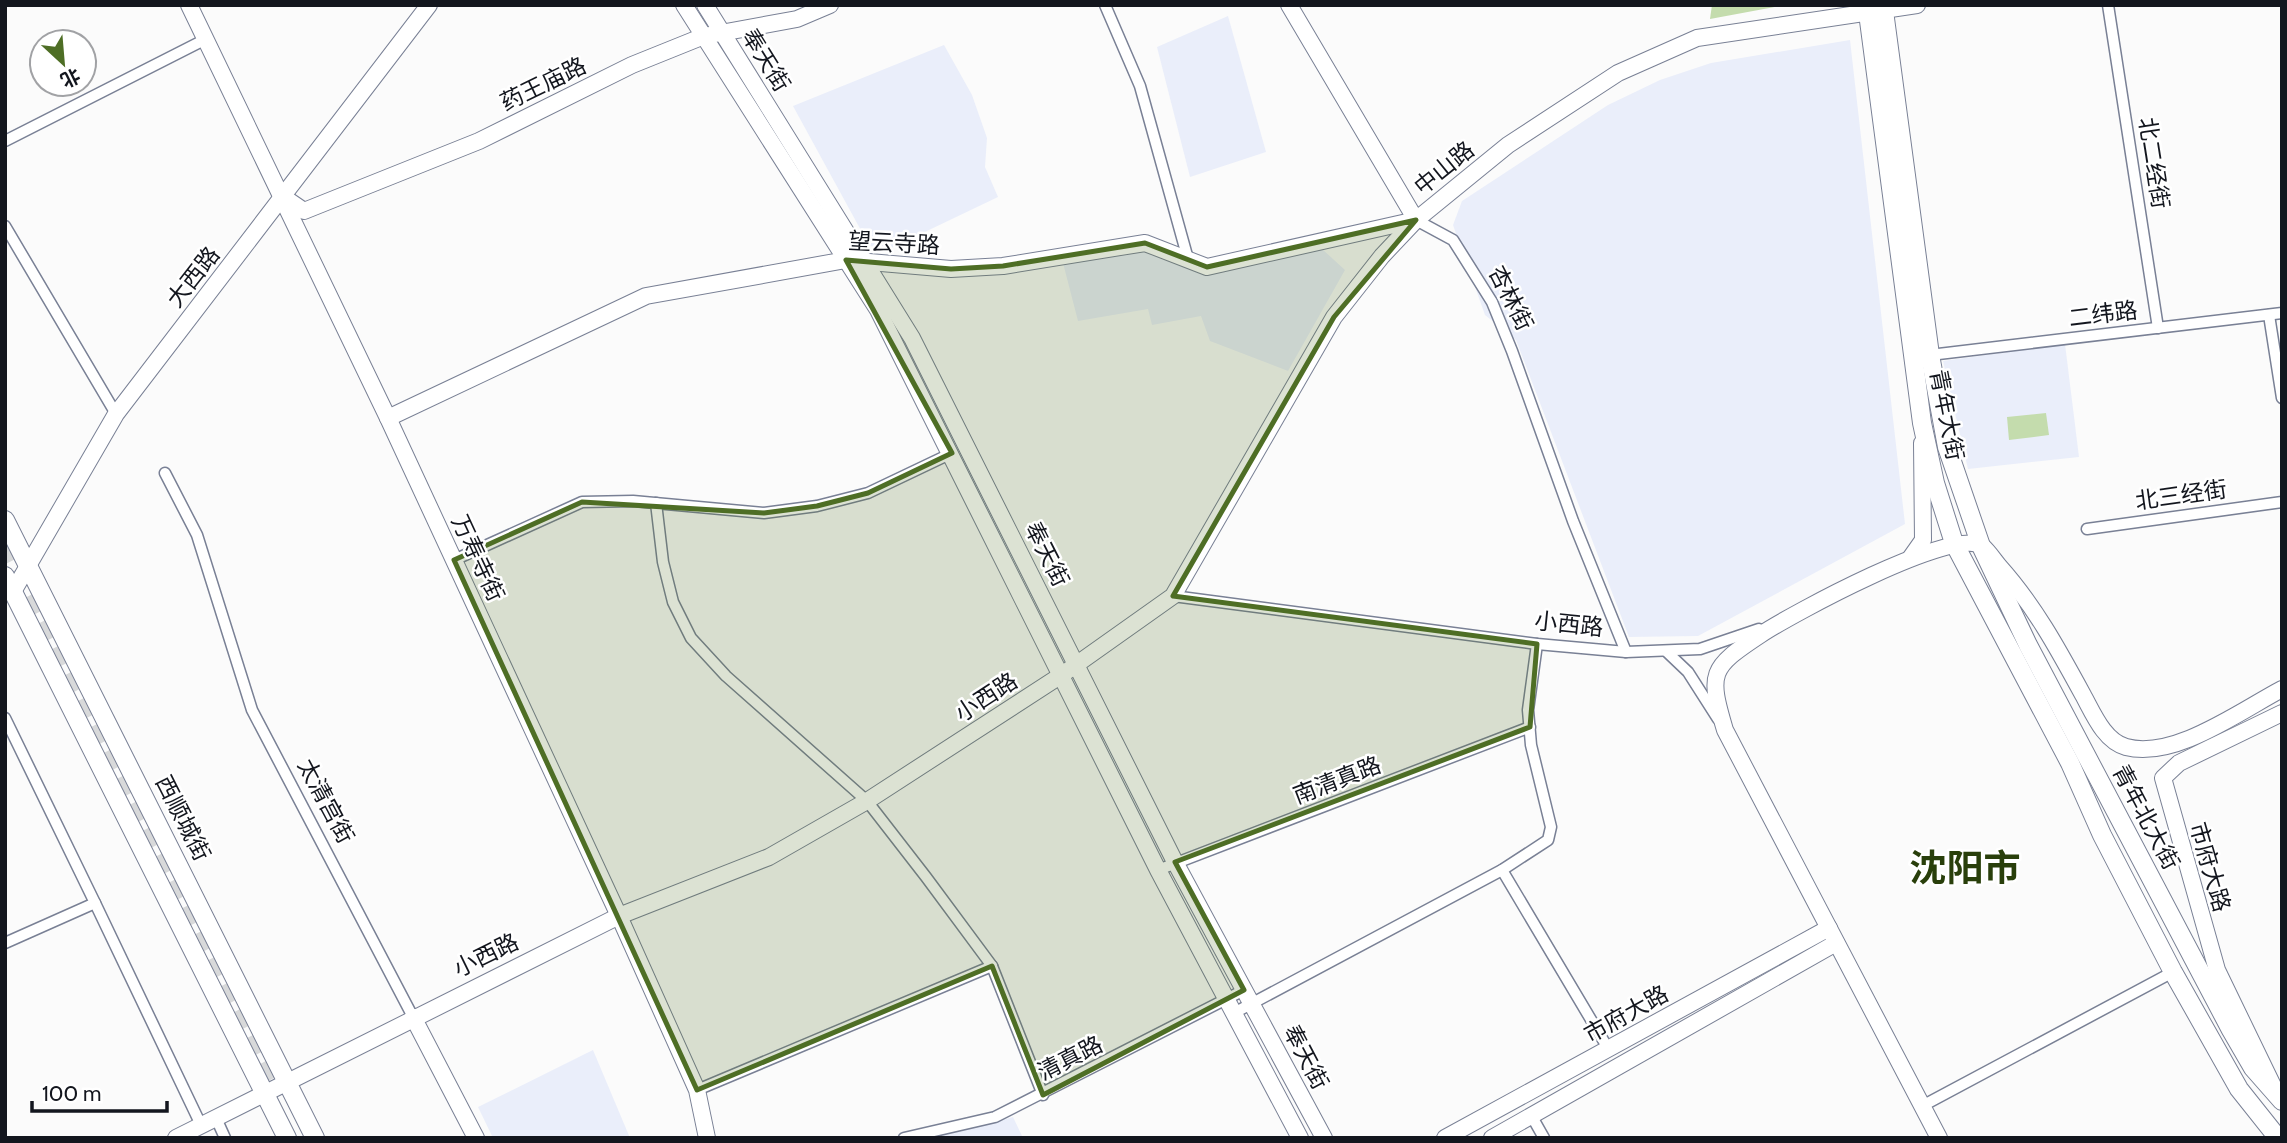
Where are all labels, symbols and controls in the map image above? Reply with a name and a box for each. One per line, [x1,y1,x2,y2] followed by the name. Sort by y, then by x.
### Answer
[736,23,796,97] street label: 奉天街
[28,28,98,98] north arrow
[496,51,590,117] street label: 药王庙路
[57,63,84,92] text: 北
[2133,115,2175,211] street label: 北二经街
[1408,135,1480,201] street label: 中山路
[847,227,941,259] street label: 望云寺路
[161,241,225,313] street label: 大西路
[1483,261,1539,335] street label: 杏林街
[2067,296,2139,332] street label: 二纬路
[1924,367,1970,463] street label: 青年大街
[2133,475,2229,515] street label: 北三经街
[446,510,510,606] street label: 万寿寺街
[1019,517,1075,591] street label: 奉天街
[1533,606,1605,642] street label: 小西路
[949,666,1023,728] street label: 小西路
[1289,750,1385,810] street label: 南清真路
[292,754,360,848] street label: 太清宫街
[2107,760,2185,874] street label: 青年北大街
[150,771,216,865] street label: 西顺城街
[2184,819,2236,915] street label: 市府大路
[1910,845,2021,890] district label: 沈阳市
[449,927,523,983] street label: 小西路
[1579,979,1673,1049] street label: 市府大路
[1277,1020,1335,1094] street label: 奉天街
[1033,1030,1107,1086] street label: 清真路
[32,1070,166,1114] scale bar
[42,1081,101,1106] text: 100 m

